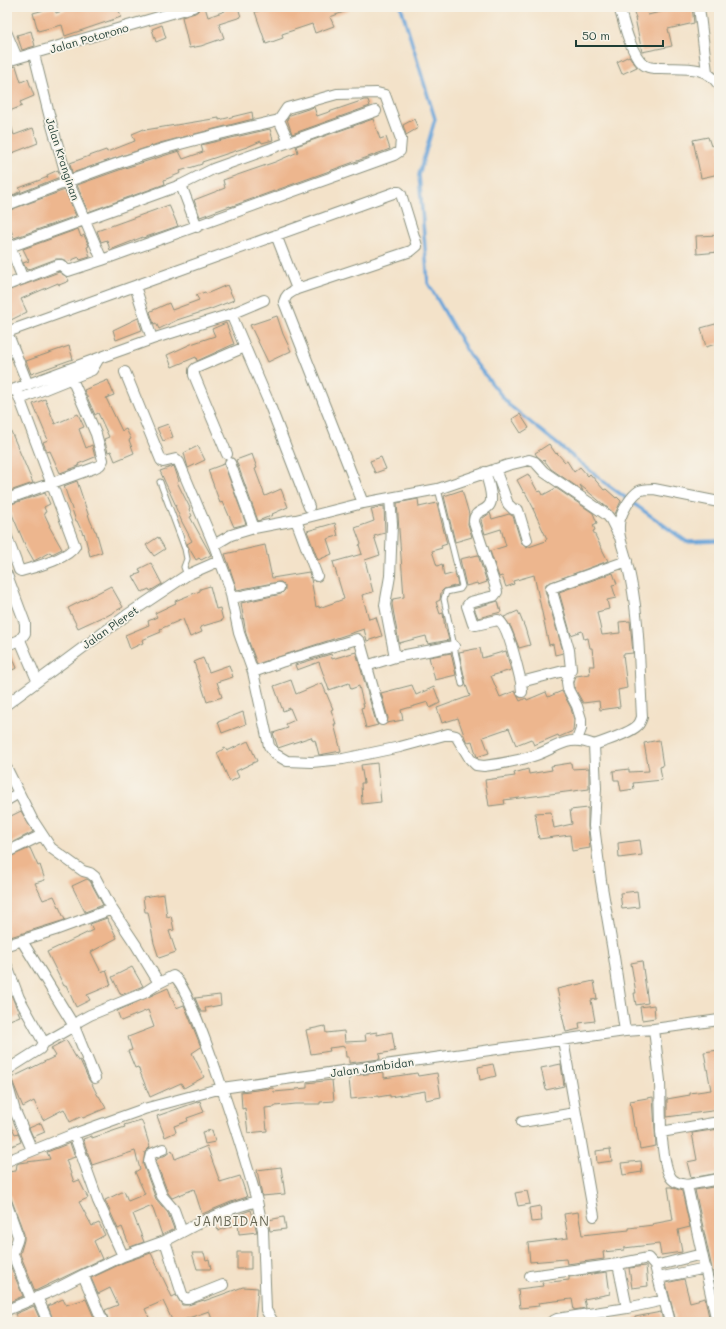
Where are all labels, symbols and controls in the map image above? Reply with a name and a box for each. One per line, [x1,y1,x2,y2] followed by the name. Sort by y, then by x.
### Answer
[48,19,131,56] street label: Jalan Potorono
[576,22,663,48] scale bar
[582,27,610,43] text: 50 m
[43,116,83,202] street label: Jalan Kranginan
[79,602,141,652] street label: Jalan Pleret
[329,1054,415,1080] street label: Jalan Jambidan
[194,1212,270,1229] district label: JAMBIDAN

